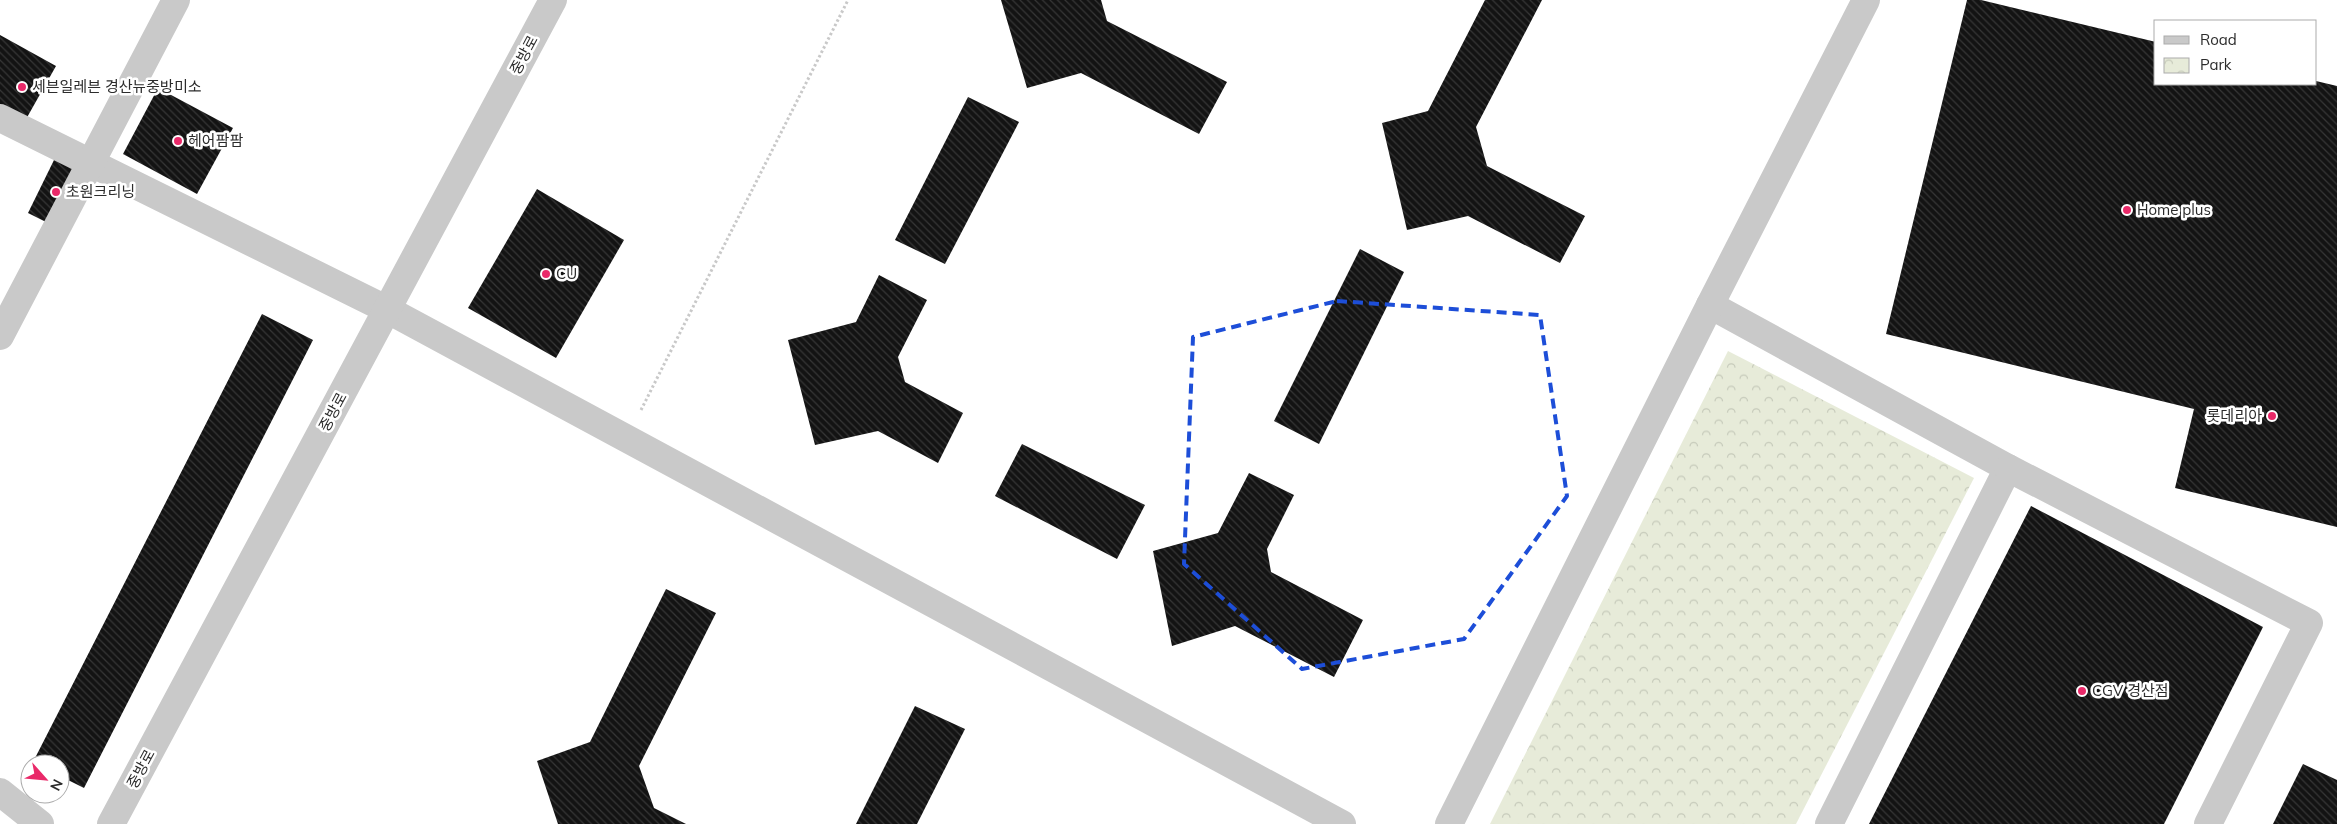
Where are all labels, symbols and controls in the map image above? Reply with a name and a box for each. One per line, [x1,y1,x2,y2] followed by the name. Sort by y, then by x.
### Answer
[2154,20,2317,85] legend
[2200,30,2237,49] text: Road
[505,32,542,78] street label: 중방로
[2200,55,2232,74] text: Park
[32,77,202,96] place label: 세븐일레븐 경산뉴중방미소
[16,81,28,93] marker: 세븐일레븐 경산뉴중방미소
[188,131,243,150] place label: 헤어팜팜
[172,135,184,147] marker: 헤어팜팜
[66,182,135,201] place label: 초원크리닝
[50,186,62,198] marker: 초원크리닝
[2137,200,2211,219] place label: Home plus
[2121,204,2133,216] marker: Home plus
[556,264,577,283] place label: CU
[540,268,552,280] marker: CU
[314,389,351,435] street label: 중방로
[2207,406,2262,425] place label: 롯데리아
[2266,410,2278,422] marker: 롯데리아
[2092,681,2169,700] place label: CGV 경산점
[2076,685,2088,697] marker: CGV 경산점
[122,746,159,792] street label: 중방로
[20,754,70,804] north arrow
[46,776,67,794] text: N

